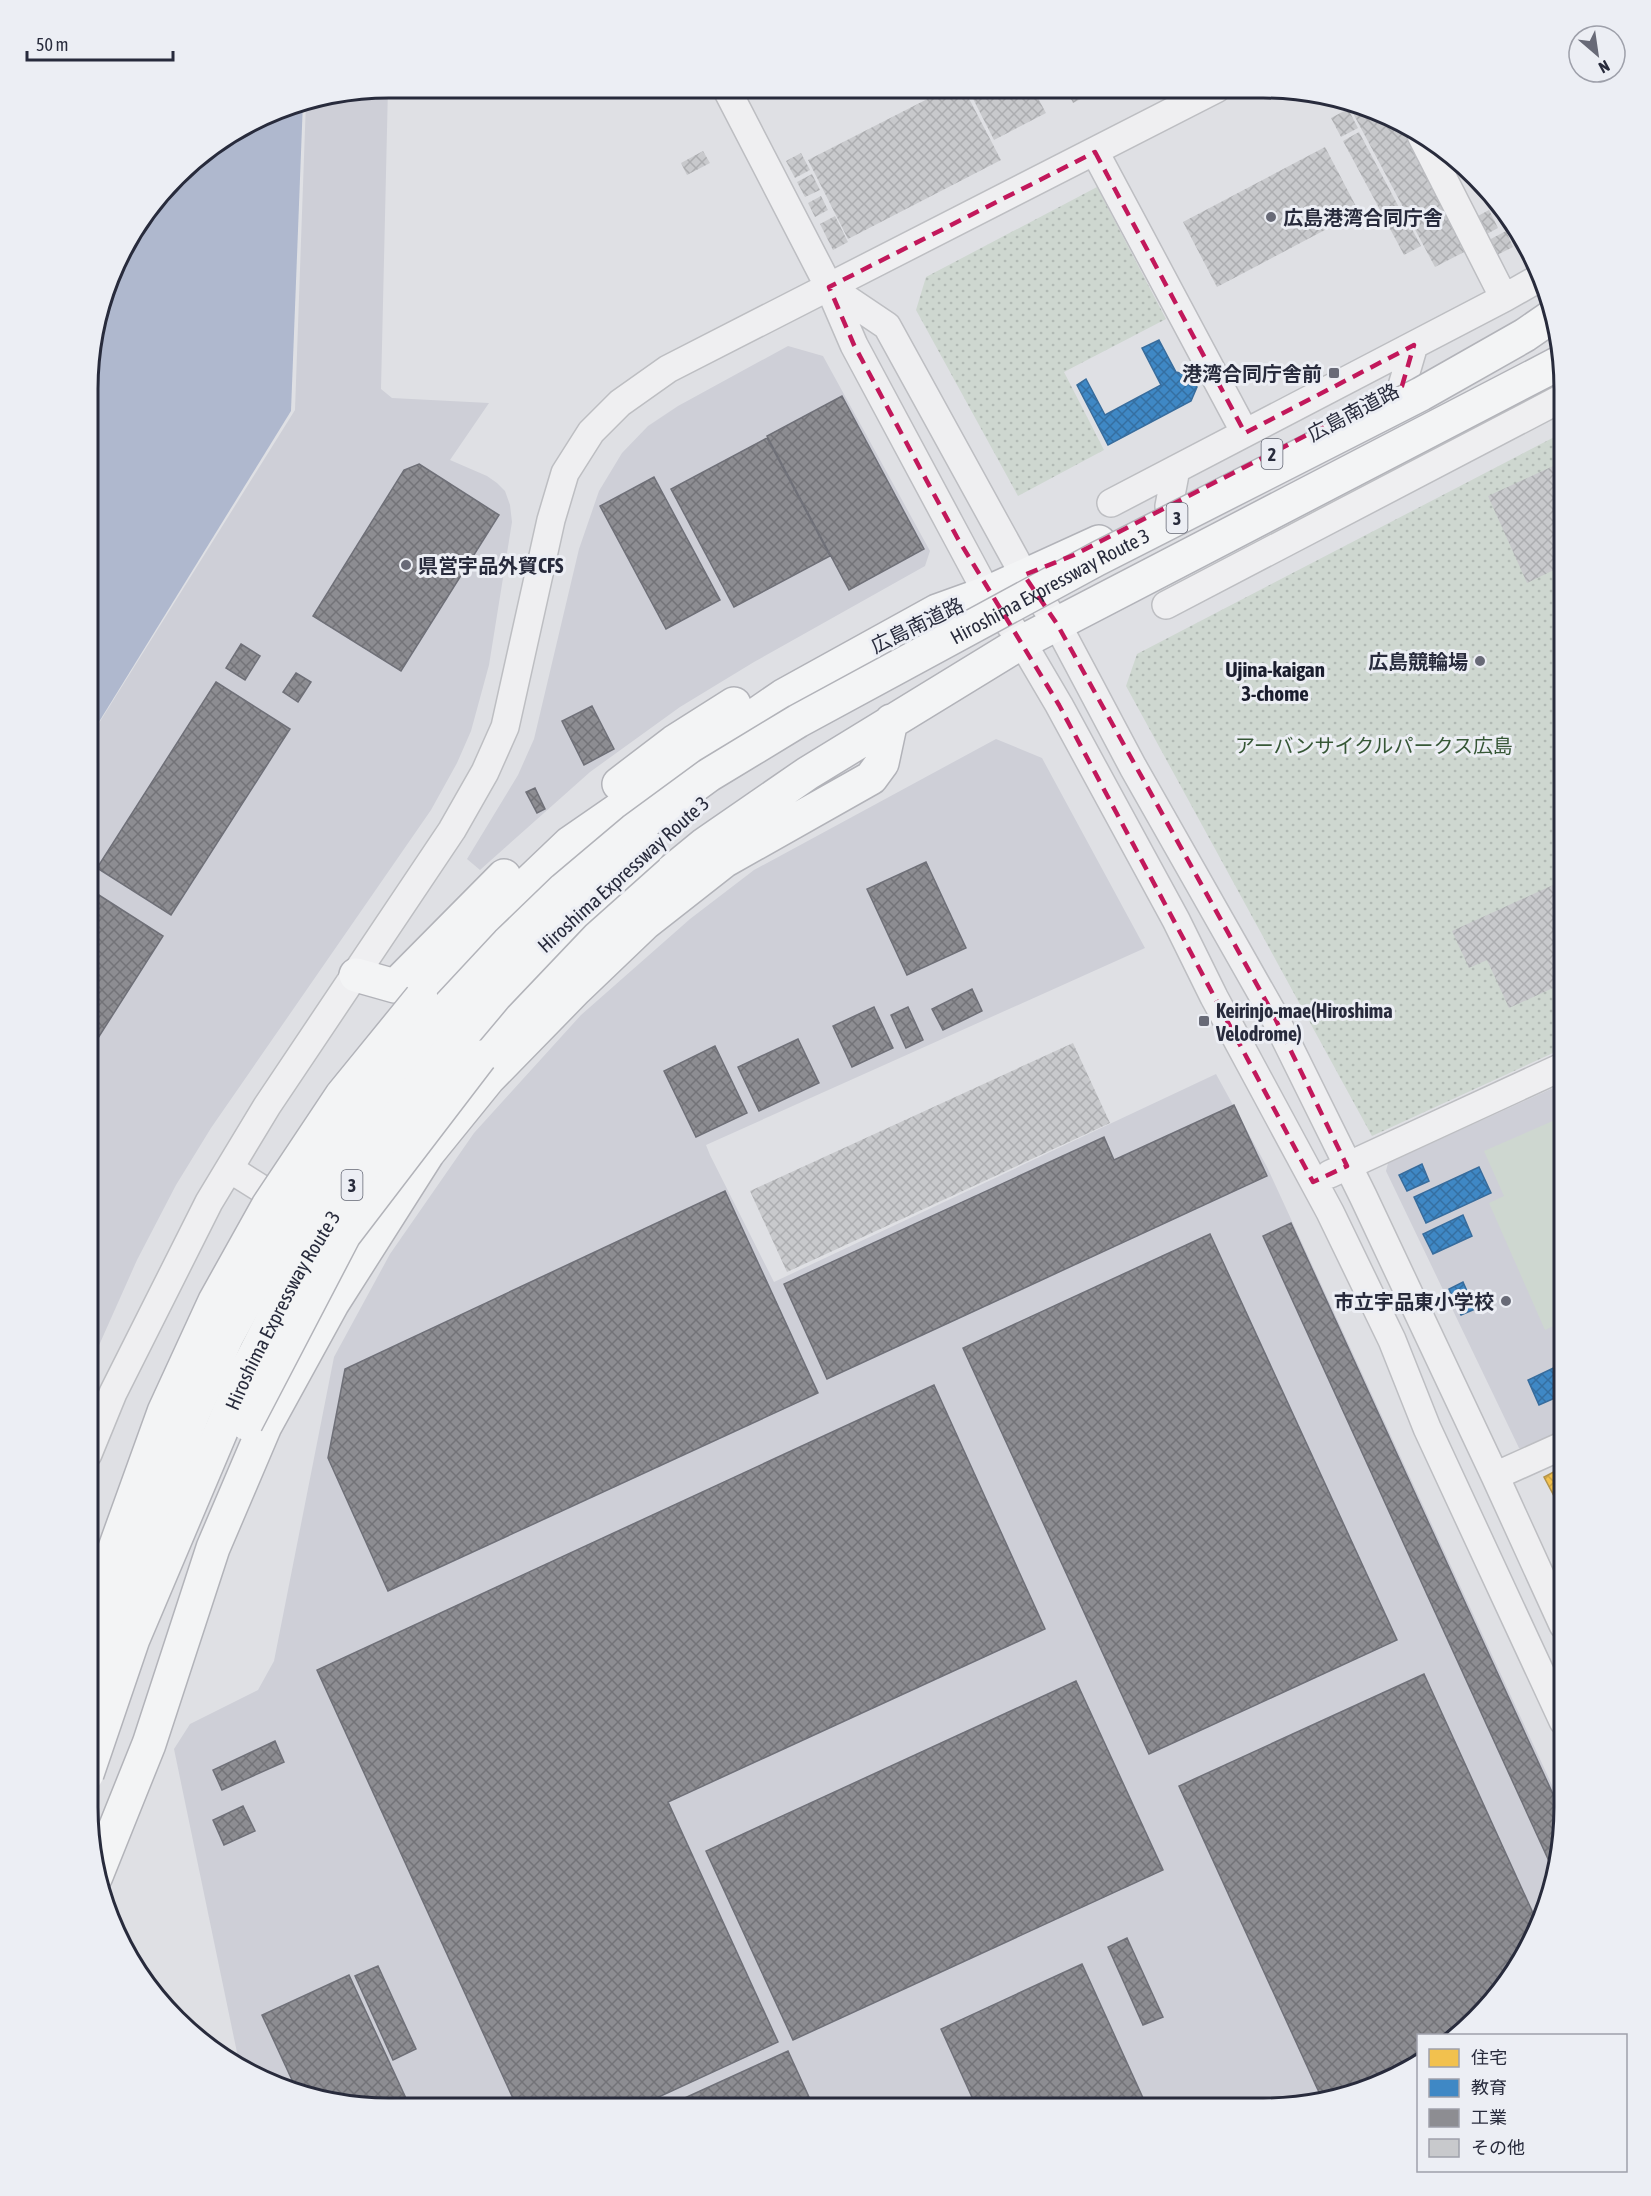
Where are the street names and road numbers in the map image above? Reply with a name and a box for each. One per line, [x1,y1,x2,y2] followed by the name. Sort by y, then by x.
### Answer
[1303,378,1403,446] street label: 広島南道路
[1262,439,1282,469] road number: 2
[1166,503,1188,533] road number: 3
[946,523,1153,648] street label: Hiroshima Expressway Route 3
[867,593,967,657] street label: 広島南道路
[533,791,713,957] street label: Hiroshima Expressway Route 3
[342,1170,362,1200] road number: 3
[220,1206,344,1413] street label: Hiroshima Expressway Route 3

